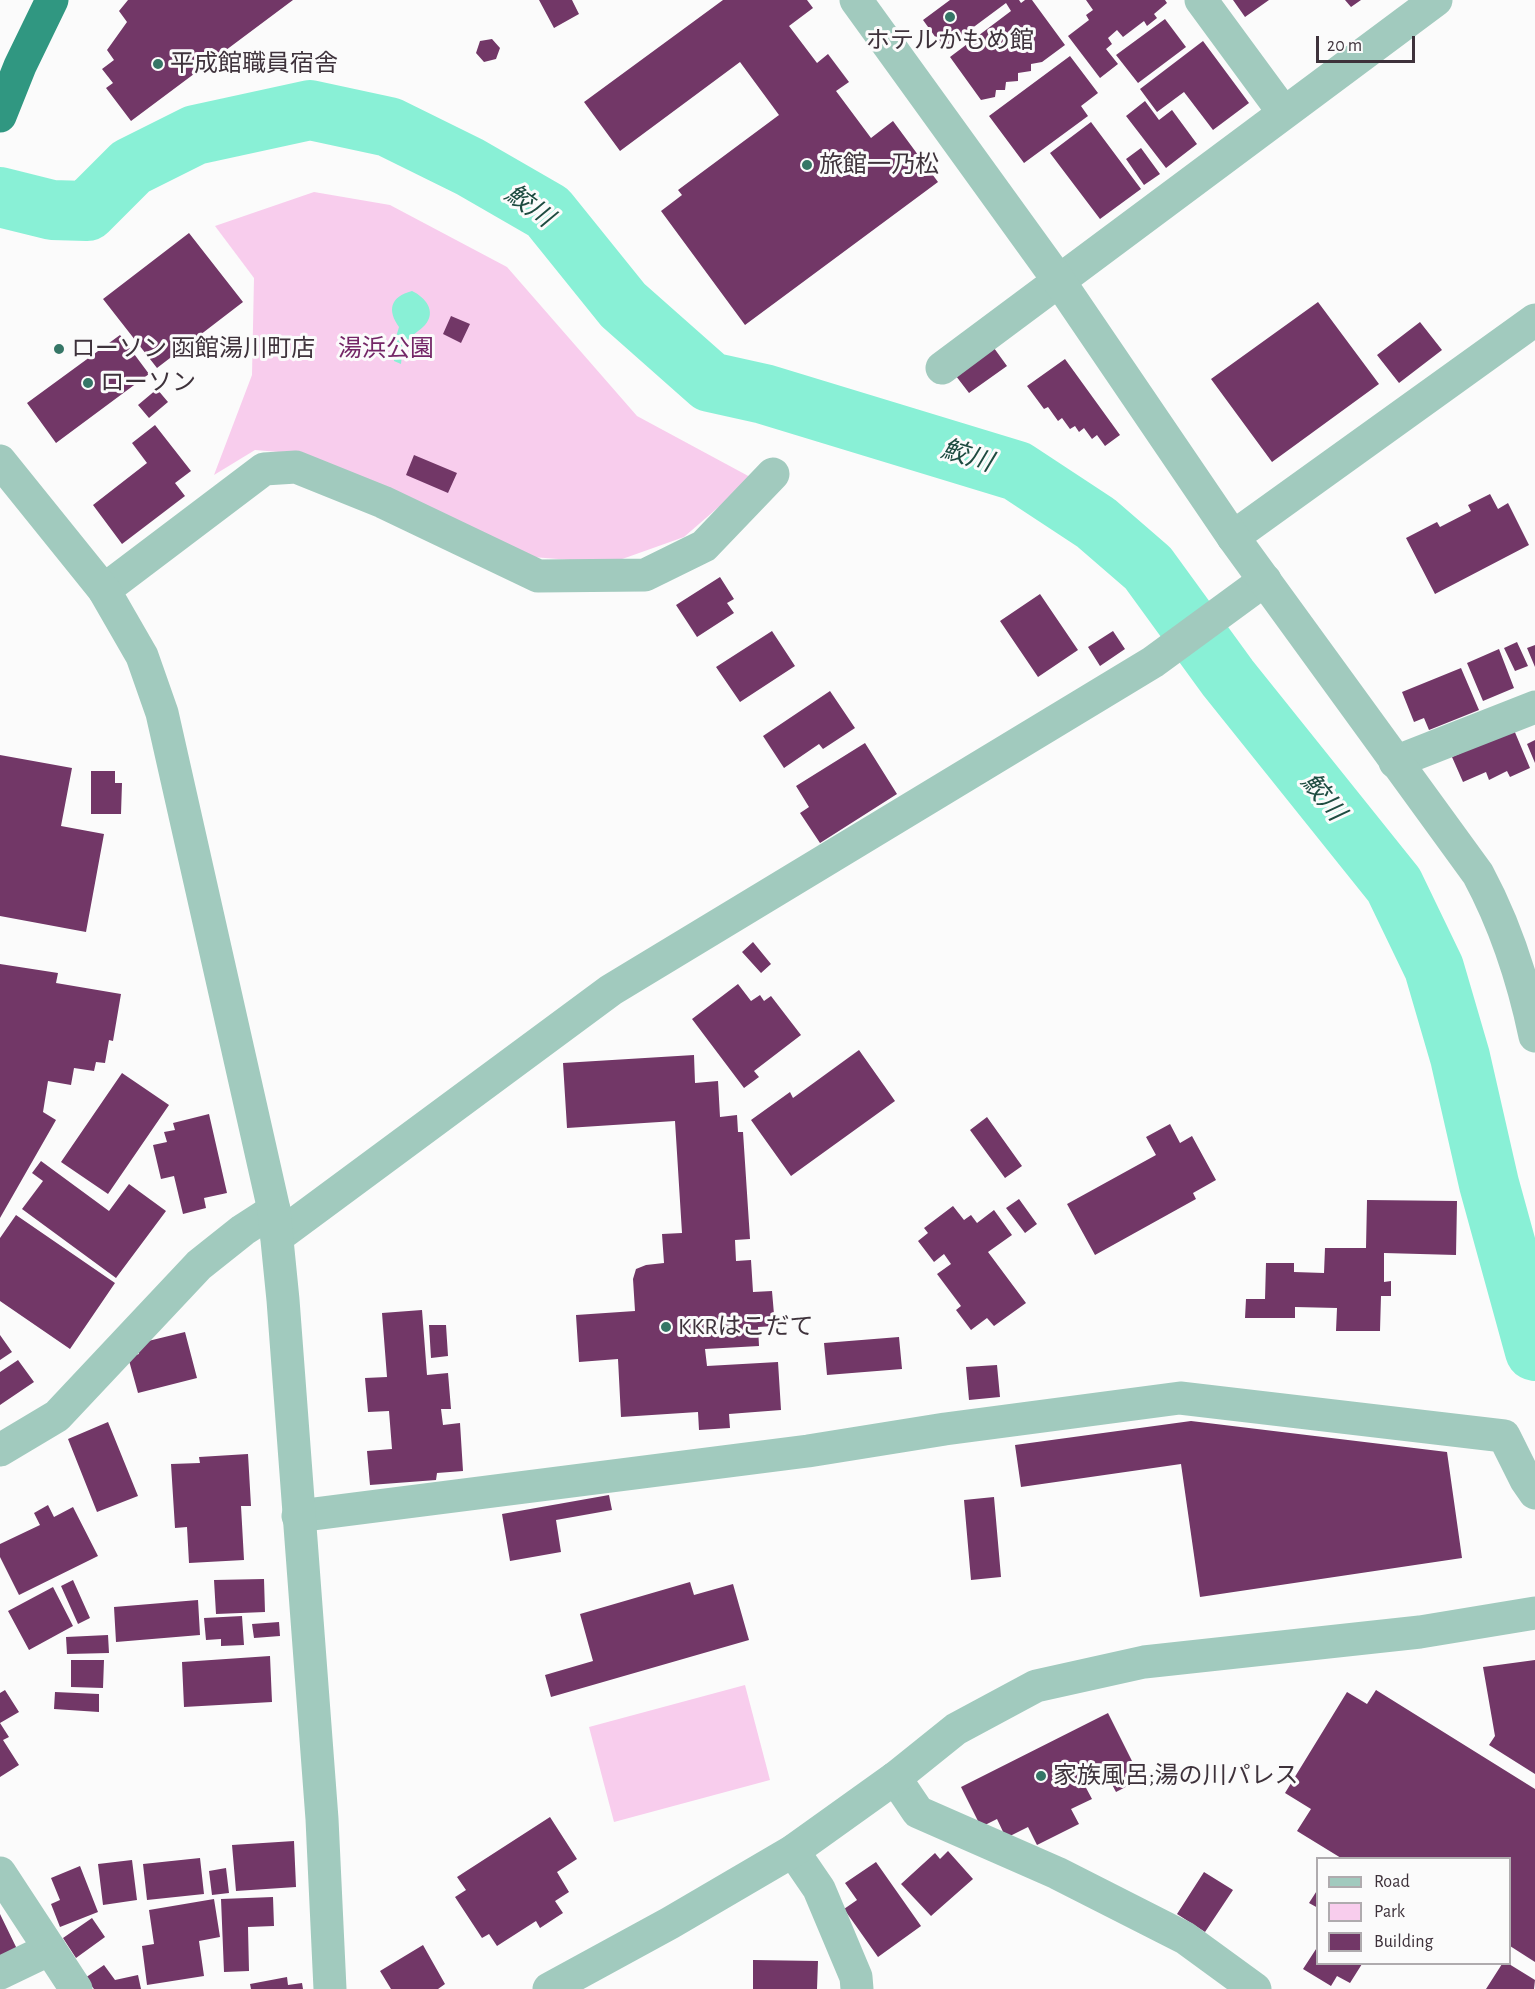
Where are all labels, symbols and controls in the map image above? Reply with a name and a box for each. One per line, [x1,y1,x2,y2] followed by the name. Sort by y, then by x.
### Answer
[943,10,957,24] marker: ホテルかもめ館
[1319,24,1418,62] scale bar
[866,27,1034,55] place label: ホテルかもめ館
[1327,37,1362,55] text: 20 m
[170,50,338,78] place label: 平成館職員宿舎
[151,57,165,71] marker: 平成館職員宿舎
[819,151,939,179] place label: 旅館一乃松
[800,158,814,172] marker: 旅館一乃松
[499,178,559,234] water label: 鮫川
[71,335,315,363] place label: ローソン 函館湯川町店
[338,335,434,363] park label: 湯浜公園
[52,342,66,356] marker: ローソン 函館湯川町店
[100,369,196,397] place label: ローソン
[81,376,95,390] marker: ローソン
[938,433,996,479] water label: 鮫川
[1295,767,1351,827] water label: 鮫川
[678,1313,814,1341] place label: KKRはこだて
[659,1320,673,1334] marker: KKRはこだて
[1053,1762,1298,1790] place label: 家族風呂;湯の川パレス
[1034,1769,1048,1783] marker: 家族風呂;湯の川パレス
[1316,1857,1511,1965] legend
[1374,1873,1410,1891] text: Road
[1374,1903,1405,1921] text: Park
[1374,1933,1433,1951] text: Building

